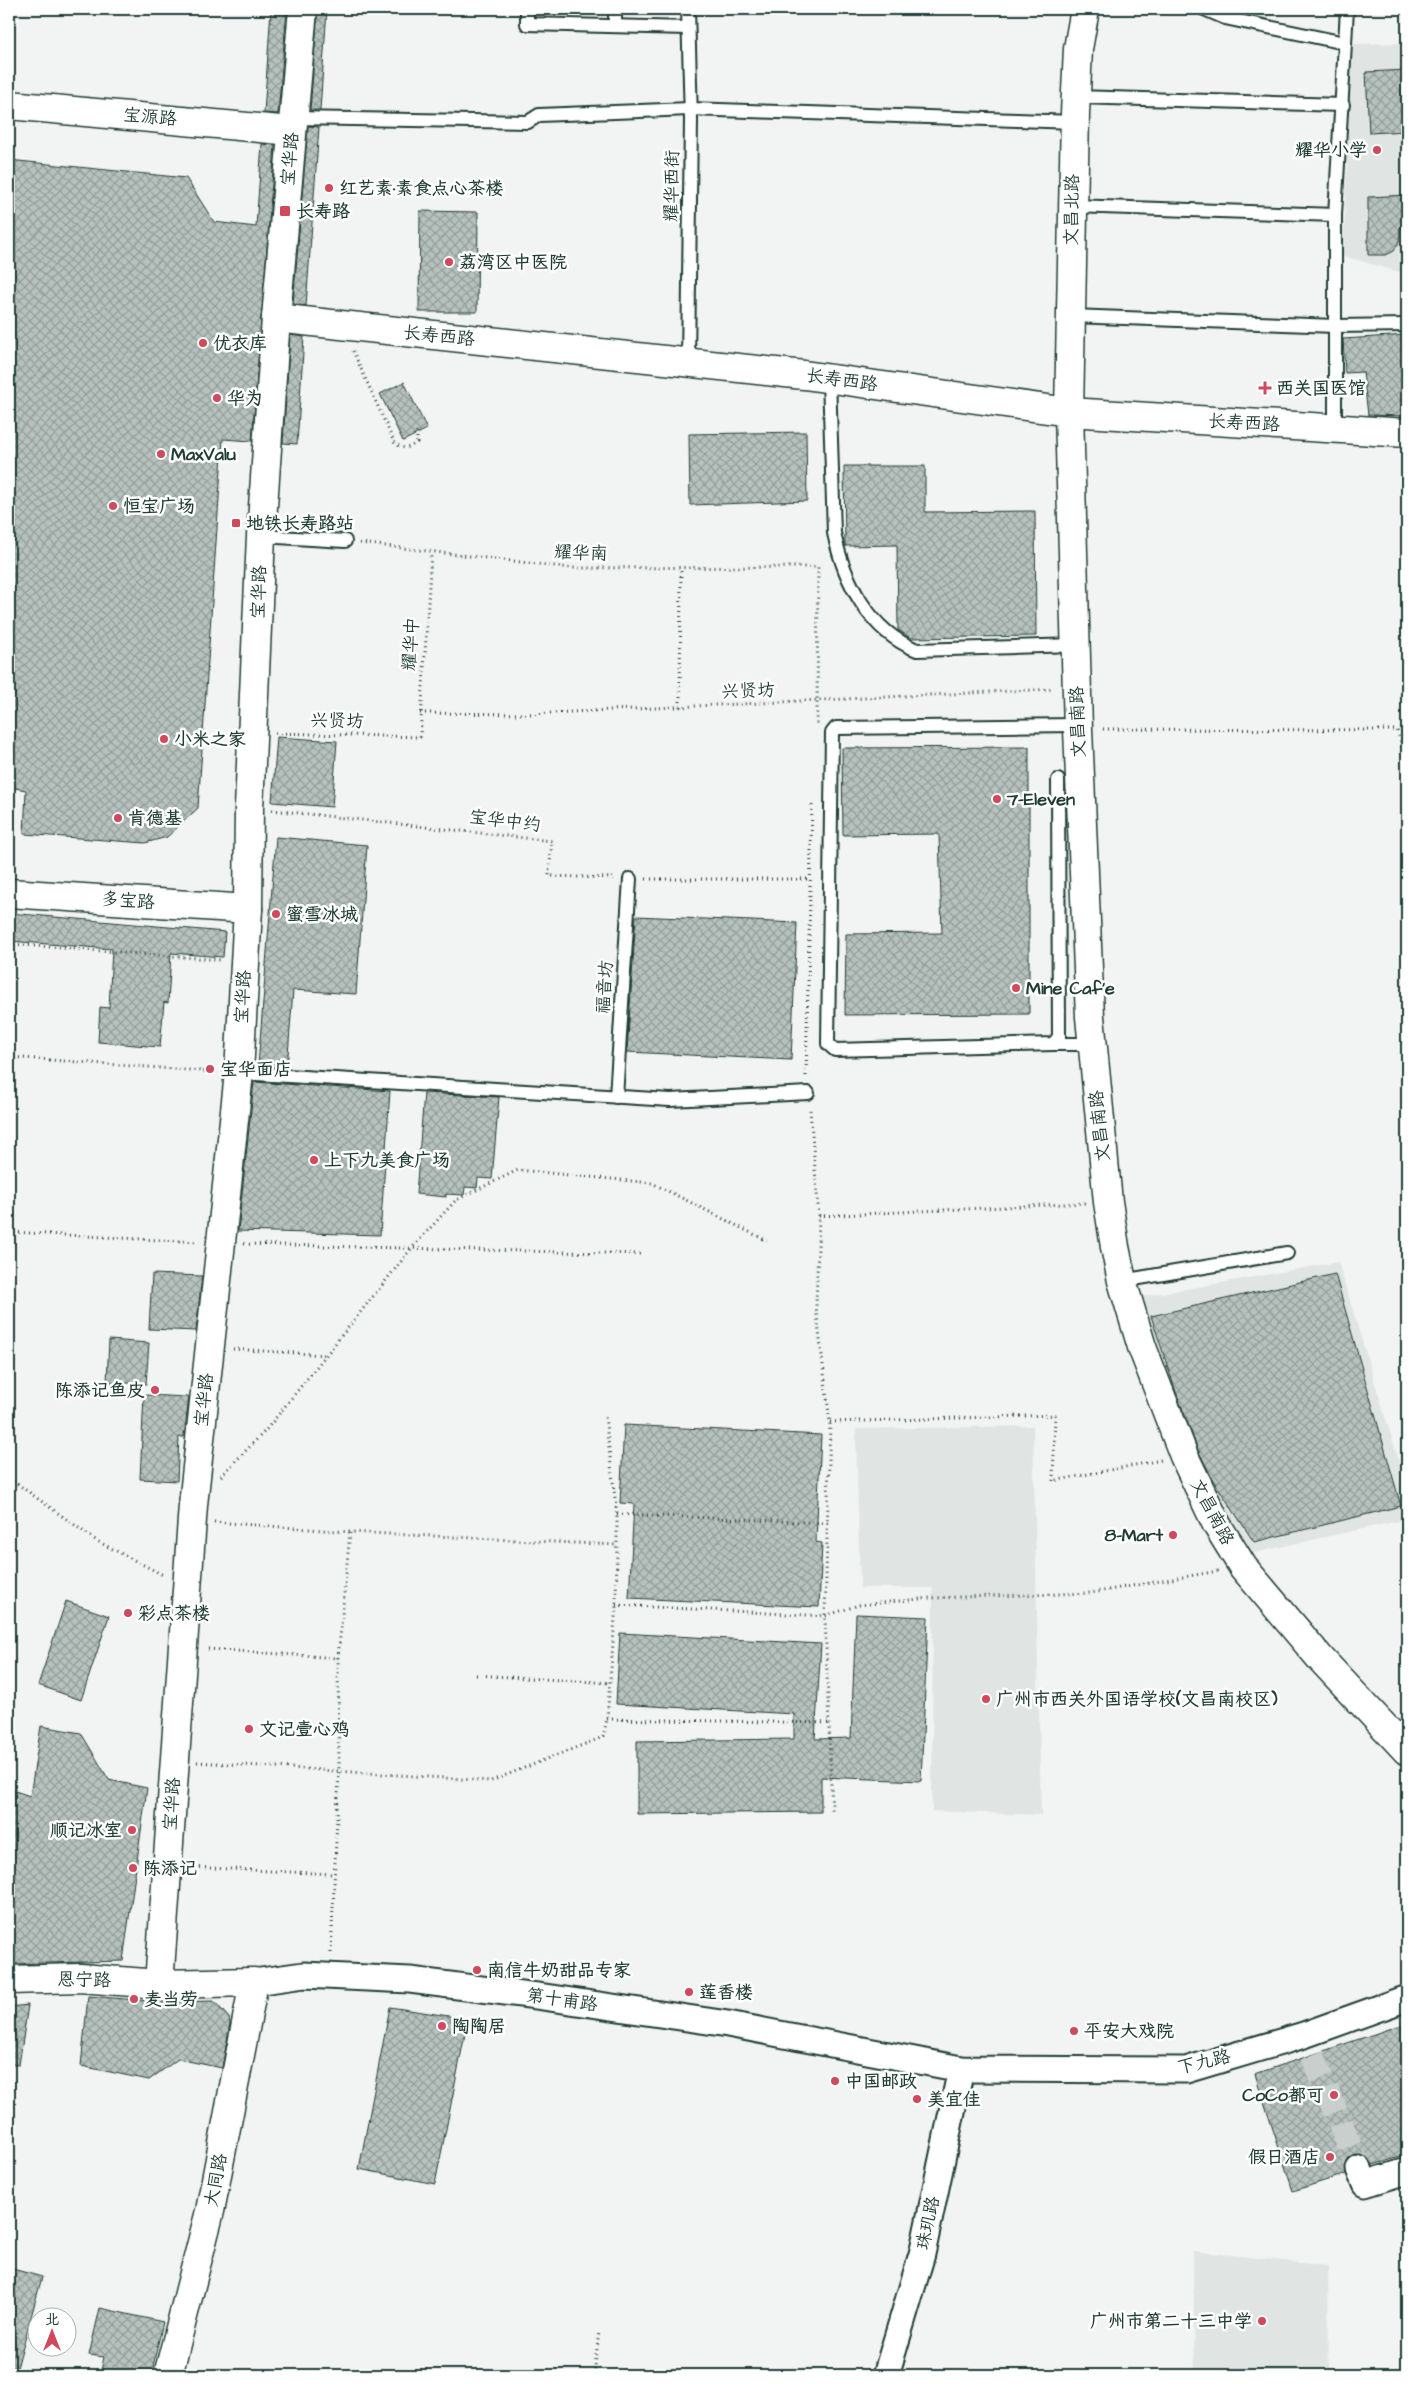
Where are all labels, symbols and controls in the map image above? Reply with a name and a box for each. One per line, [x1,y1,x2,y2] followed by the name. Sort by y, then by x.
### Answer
[122,102,178,132] street label: 宝源路
[275,131,305,187] street label: 宝华路
[1295,138,1367,163] place label: 耀华小学
[1371,144,1383,156] marker: 耀华小学
[659,150,685,222] street label: 耀华西街
[1059,174,1085,246] street label: 文昌北路
[339,176,504,201] place label: 红艺素·素食点心茶楼
[323,182,335,194] marker: 红艺素·素食点心茶楼
[296,199,350,224] place label: 长寿路
[278,204,292,218] marker: 长寿路
[459,250,567,275] place label: 荔湾区中医院
[443,256,455,268] marker: 荔湾区中医院
[402,320,476,352] street label: 长寿西路
[213,331,267,356] place label: 优衣库
[197,337,209,349] marker: 优衣库
[805,363,879,397] street label: 长寿西路
[1276,376,1366,401] place label: 西关国医馆
[1258,381,1272,395] marker: 西关国医馆
[227,386,263,411] place label: 华为
[211,392,223,404] marker: 华为
[1207,409,1281,437] street label: 长寿西路
[171,442,236,467] place label: MaxValu
[155,448,167,460] marker: MaxValu
[123,494,195,519] place label: 恒宝广场
[107,500,119,512] marker: 恒宝广场
[246,511,354,536] place label: 地铁长寿路站
[230,517,242,529] marker: 地铁长寿路站
[554,540,608,566] street label: 耀华南
[246,565,272,619] street label: 宝华路
[397,616,425,672] street label: 耀华中
[721,678,775,704] street label: 兴贤坊
[1064,686,1092,758] street label: 文昌南路
[310,708,364,734] street label: 兴贤坊
[174,727,246,752] place label: 小米之家
[158,733,170,745] marker: 小米之家
[1006,787,1075,812] place label: 7-Eleven
[991,793,1003,805] marker: 7-Eleven
[468,804,542,838] street label: 宝华中约
[128,806,182,831] place label: 肯德基
[112,812,124,824] marker: 肯德基
[100,887,156,915] street label: 多宝路
[286,902,358,927] place label: 蜜雪冰城
[270,908,282,920] marker: 蜜雪冰城
[591,959,619,1015] street label: 福音坊
[229,969,257,1025] street label: 宝华路
[1026,976,1115,1001] place label: Mine Caf'e
[1010,982,1022,994] marker: Mine Caf'e
[220,1057,292,1082] place label: 宝华面店
[204,1063,216,1075] marker: 宝华面店
[1084,1089,1116,1163] street label: 文昌南路
[324,1148,450,1173] place label: 上下九美食广场
[308,1154,320,1166] marker: 上下九美食广场
[189,1372,219,1428] street label: 宝华路
[55,1378,145,1403] place label: 陈添记鱼皮
[149,1384,161,1396] marker: 陈添记鱼皮
[1184,1474,1240,1550] street label: 文昌南路
[1104,1523,1164,1548] place label: 8-Mart
[1167,1529,1179,1541] marker: 8-Mart
[138,1601,210,1626] place label: 彩点茶楼
[122,1607,134,1619] marker: 彩点茶楼
[996,1687,1278,1712] place label: 广州市西关外国语学校(文昌南校区)
[980,1693,992,1705] marker: 广州市西关外国语学校(文昌南校区)
[259,1717,349,1742] place label: 文记壹心鸡
[243,1723,255,1735] marker: 文记壹心鸡
[158,1776,186,1832] street label: 宝华路
[50,1818,122,1843] place label: 顺记冰室
[126,1824,138,1836] marker: 顺记冰室
[143,1856,197,1881] place label: 陈添记
[127,1862,139,1874] marker: 陈添记
[487,1958,631,1983] place label: 南信牛奶甜品专家
[471,1964,483,1976] marker: 南信牛奶甜品专家
[57,1967,111,1993] street label: 恩宁路
[699,1980,753,2005] place label: 莲香楼
[525,1983,599,2017] street label: 第十甫路
[683,1986,695,1998] marker: 莲香楼
[144,1987,198,2012] place label: 麦当劳
[128,1993,140,2005] marker: 麦当劳
[452,2014,506,2039] place label: 陶陶居
[1084,2019,1174,2044] place label: 平安大戏院
[436,2020,448,2032] marker: 陶陶居
[1068,2025,1080,2037] marker: 平安大戏院
[1175,2044,1233,2080] street label: 下九路
[845,2069,917,2094] place label: 中国邮政
[829,2075,841,2087] marker: 中国邮政
[1242,2083,1324,2108] place label: CoCo都可
[927,2087,981,2112] place label: 美宜佳
[1328,2089,1340,2101] marker: CoCo都可
[911,2093,923,2105] marker: 美宜佳
[1248,2145,1320,2170] place label: 假日酒店
[199,2151,233,2209] street label: 大同路
[1324,2151,1336,2163] marker: 假日酒店
[910,2194,946,2252] street label: 珠玑路
[28,2306,78,2356] north arrow
[1090,2309,1252,2334] place label: 广州市第二十三中学
[45,2310,59,2330] text: 北
[1256,2315,1268,2327] marker: 广州市第二十三中学

